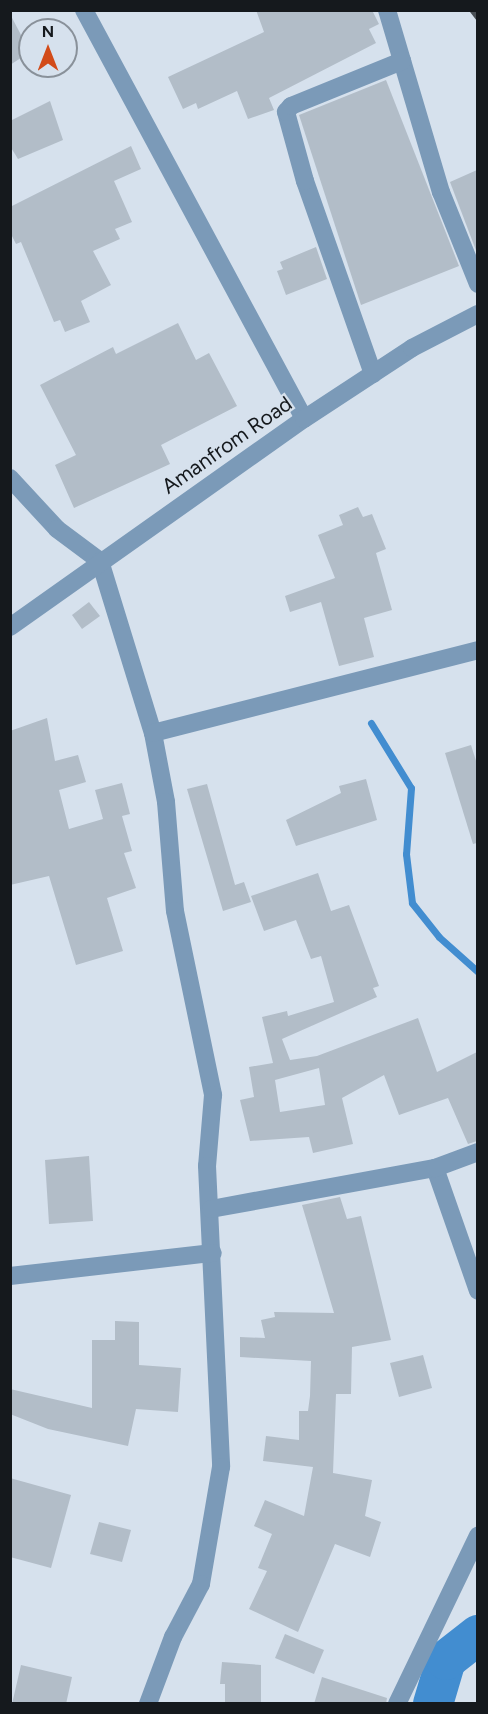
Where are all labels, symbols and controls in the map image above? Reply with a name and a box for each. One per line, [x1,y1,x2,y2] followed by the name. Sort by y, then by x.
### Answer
[18,18,78,78] north arrow
[42,22,54,41] text: N
[157,391,297,499] street label: Amanfrom Road

